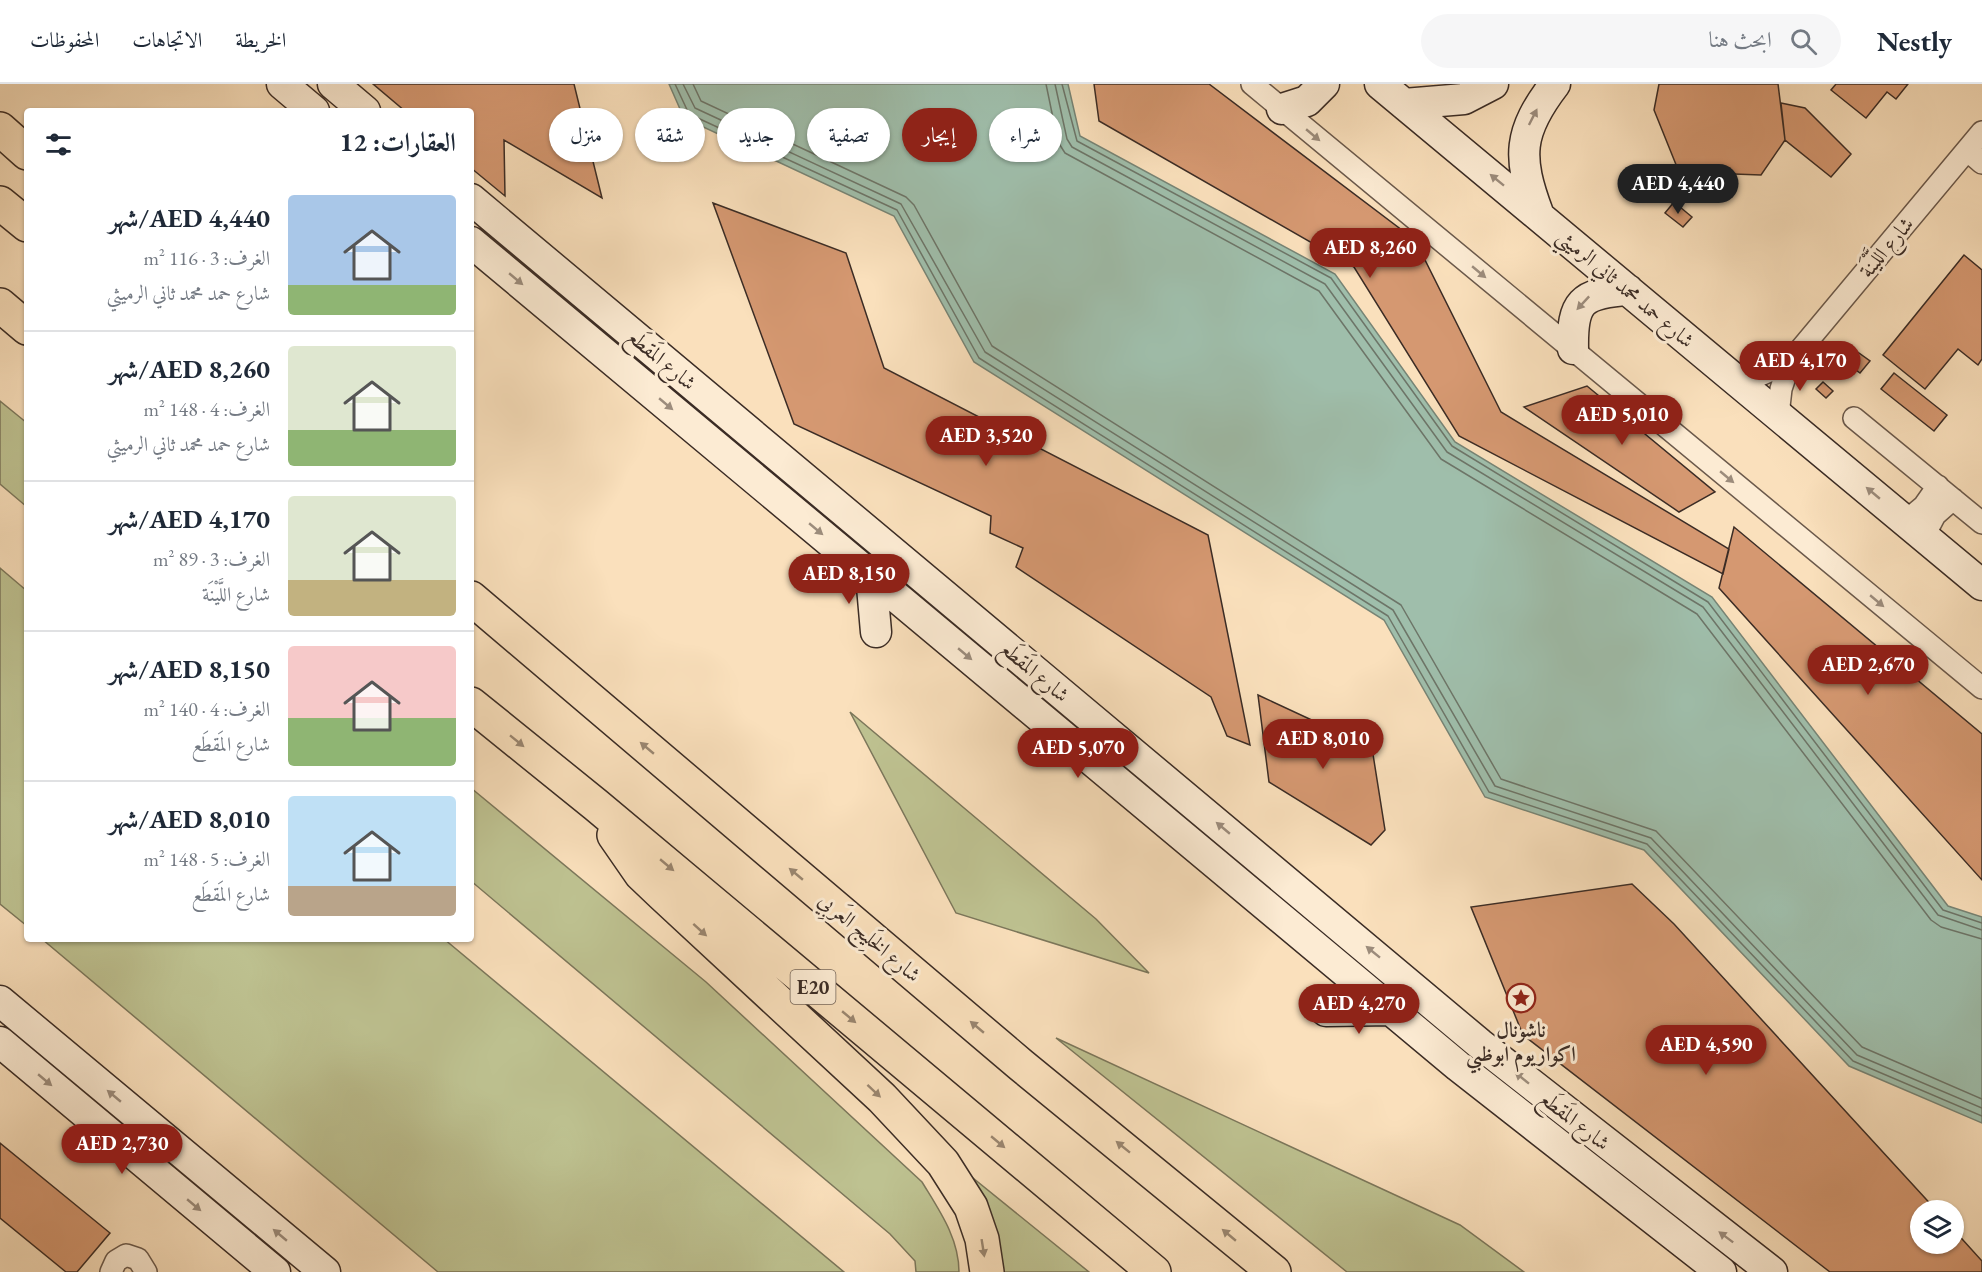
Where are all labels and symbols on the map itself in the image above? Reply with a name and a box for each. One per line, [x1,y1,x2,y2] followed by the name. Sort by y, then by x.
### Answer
[1528,108,1538,125] one-way arrow
[1305,128,1321,141] one-way arrow
[1609,164,1747,215] pin: AED 4,440
[1490,174,1505,187] one-way arrow
[1850,208,1923,286] street label: شارع اللَّيْنَة
[1547,222,1700,359] street label: شارع حمد محمد ثاني الرميثي
[1301,228,1439,279] pin: AED 8,260
[1471,266,1487,279] one-way arrow
[508,272,523,285] one-way arrow
[1576,296,1590,311] one-way arrow
[618,321,703,400] street label: شارع المَقطَع
[1731,341,1869,392] pin: AED 4,170
[1553,395,1691,446] pin: AED 5,010
[658,397,673,410] one-way arrow
[917,416,1055,467] pin: AED 3,520
[1719,470,1735,483] one-way arrow
[1865,488,1880,500] one-way arrow
[808,522,824,535] one-way arrow
[780,554,918,605] pin: AED 8,150
[1869,594,1884,607] one-way arrow
[991,633,1076,712] street label: شارع المَقطَع
[1799,645,1937,696] pin: AED 2,670
[957,647,973,660] one-way arrow
[1254,719,1392,770] pin: AED 8,010
[1009,728,1147,779] pin: AED 5,070
[509,734,524,746] one-way arrow
[640,742,655,755] one-way arrow
[1215,821,1231,834] one-way arrow
[659,858,675,871] one-way arrow
[789,868,804,881] one-way arrow
[809,886,927,993] street label: شارع الخَلِيج العَربِي
[692,923,707,936] one-way arrow
[1365,946,1381,959] one-way arrow
[790,970,836,1004] road number: E20
[1505,982,1537,1014] place icon: ناشونال اكواريوم ابوظبي
[1290,984,1428,1035] pin: AED 4,270
[841,1010,857,1023] one-way arrow
[1466,1016,1576,1074] place label: ناشونال اكواريوم ابوظبي
[969,1021,985,1034] one-way arrow
[1637,1025,1775,1076] pin: AED 4,590
[1514,1071,1530,1084] one-way arrow
[37,1073,53,1086] one-way arrow
[867,1083,881,1097] one-way arrow
[1530,1083,1616,1161] street label: شارع المَقطَع
[107,1090,122,1103] one-way arrow
[53,1124,191,1175] pin: AED 2,730
[991,1135,1006,1148] one-way arrow
[1115,1141,1131,1154] one-way arrow
[186,1198,201,1211] one-way arrow
[272,1228,288,1241] one-way arrow
[1221,1228,1237,1241] one-way arrow
[1718,1231,1733,1243] one-way arrow
[979,1238,988,1257] one-way arrow

